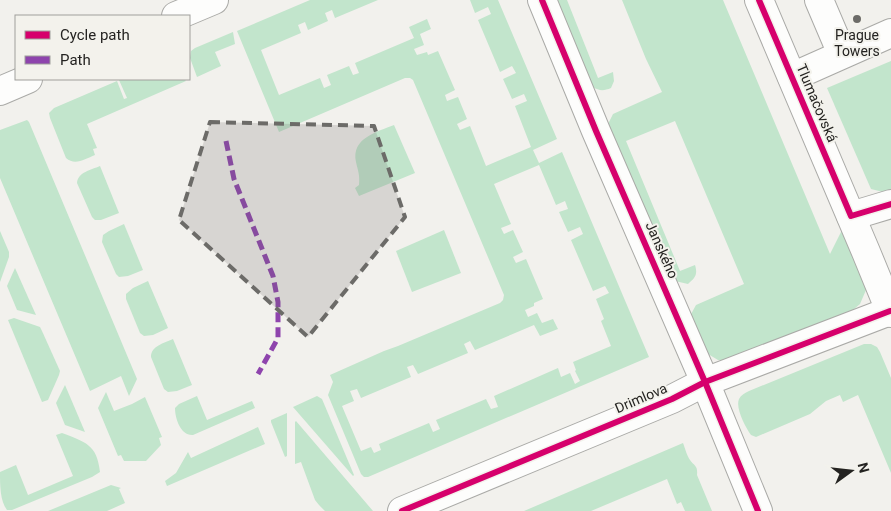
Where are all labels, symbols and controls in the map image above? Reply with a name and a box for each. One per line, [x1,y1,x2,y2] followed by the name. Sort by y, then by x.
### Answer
[851,13,863,25] marker: Prague Towers
[15,15,190,80] legend
[60,26,130,44] text: Cycle path
[834,27,880,59] place label: Prague Towers
[60,51,91,69] text: Path
[793,62,841,144] street label: Tlumačovská
[642,219,682,281] street label: Janského
[612,380,670,416] street label: Drimlova
[826,446,876,496] north arrow
[855,461,873,474] text: N

